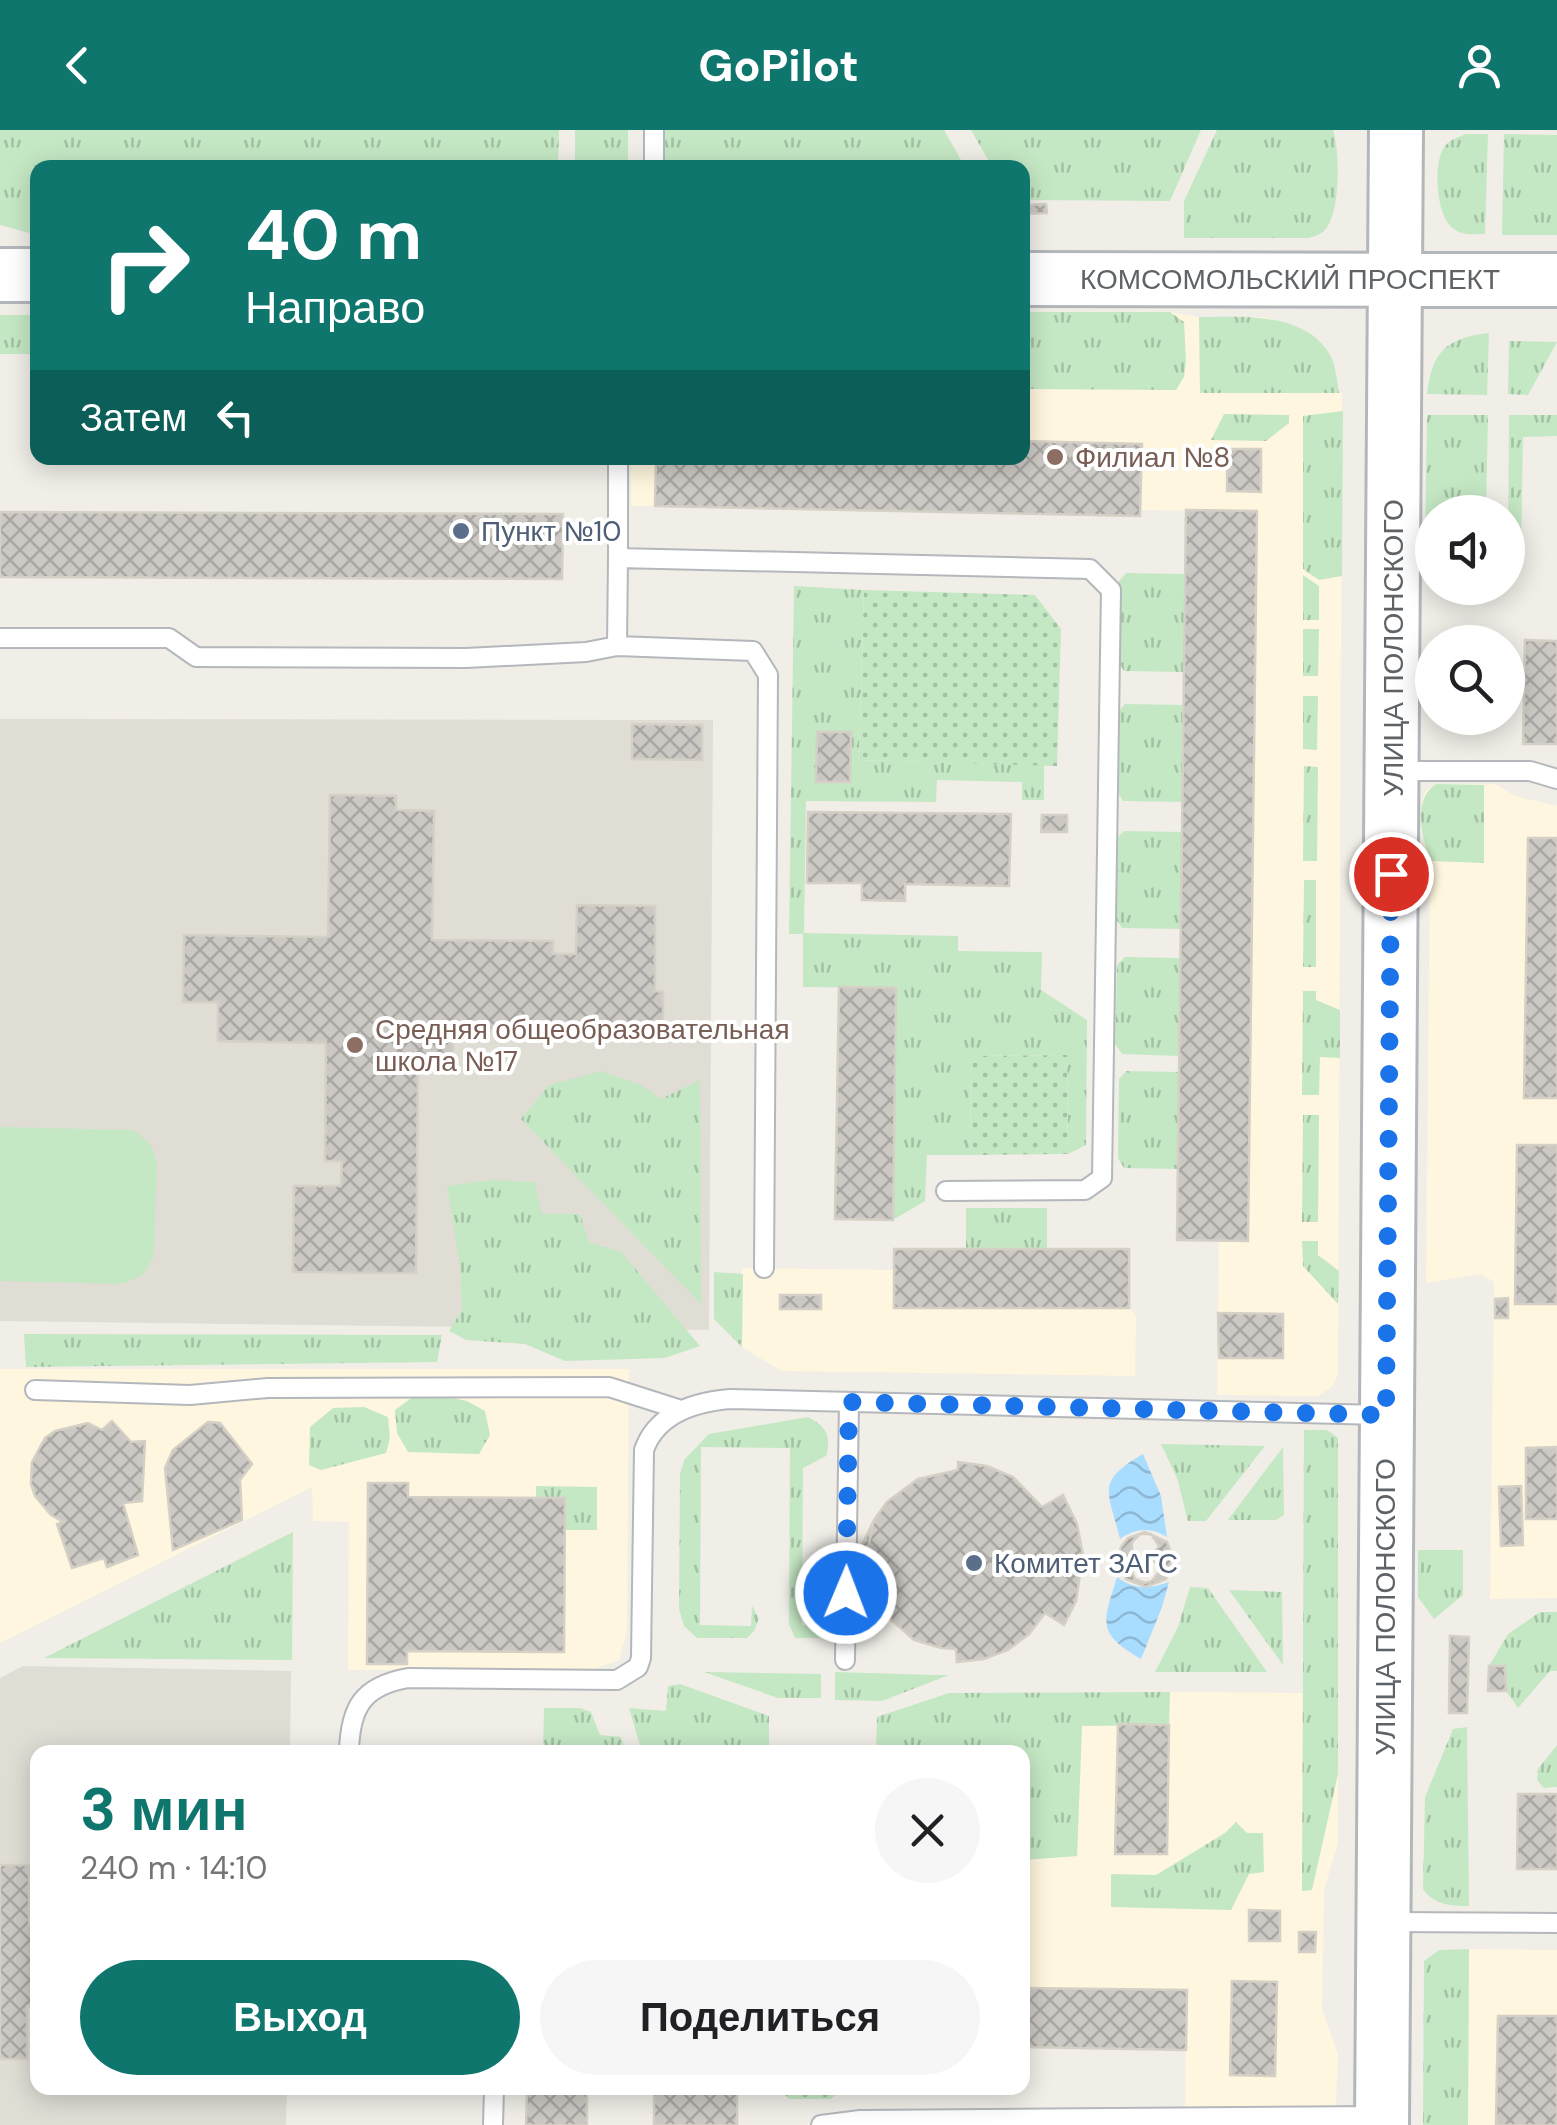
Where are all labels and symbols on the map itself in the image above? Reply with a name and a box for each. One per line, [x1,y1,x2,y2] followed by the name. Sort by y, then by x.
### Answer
[1080,261,1500,298] street label: КОМСОМОЛЬСКИЙ ПРОСПЕКТ
[1075,439,1230,476] place label: Филиал №8
[1044,446,1066,468] marker: Филиал №8
[1375,499,1412,797] street label: УЛИЦА ПОЛОНСКОГО
[481,513,621,550] place label: Пункт №10
[450,520,472,542] marker: Пункт №10
[1349,832,1434,917] pin
[375,1011,790,1080] place label: Средняя общеобразовательная школа №17
[344,1034,366,1056] marker: Средняя общеобразовательная школа №17
[1367,1458,1404,1756] street label: УЛИЦА ПОЛОНСКОГО
[794,1541,898,1645] position arrow
[994,1545,1178,1582] place label: Комитет ЗАГС
[963,1552,985,1574] marker: Комитет ЗАГС

